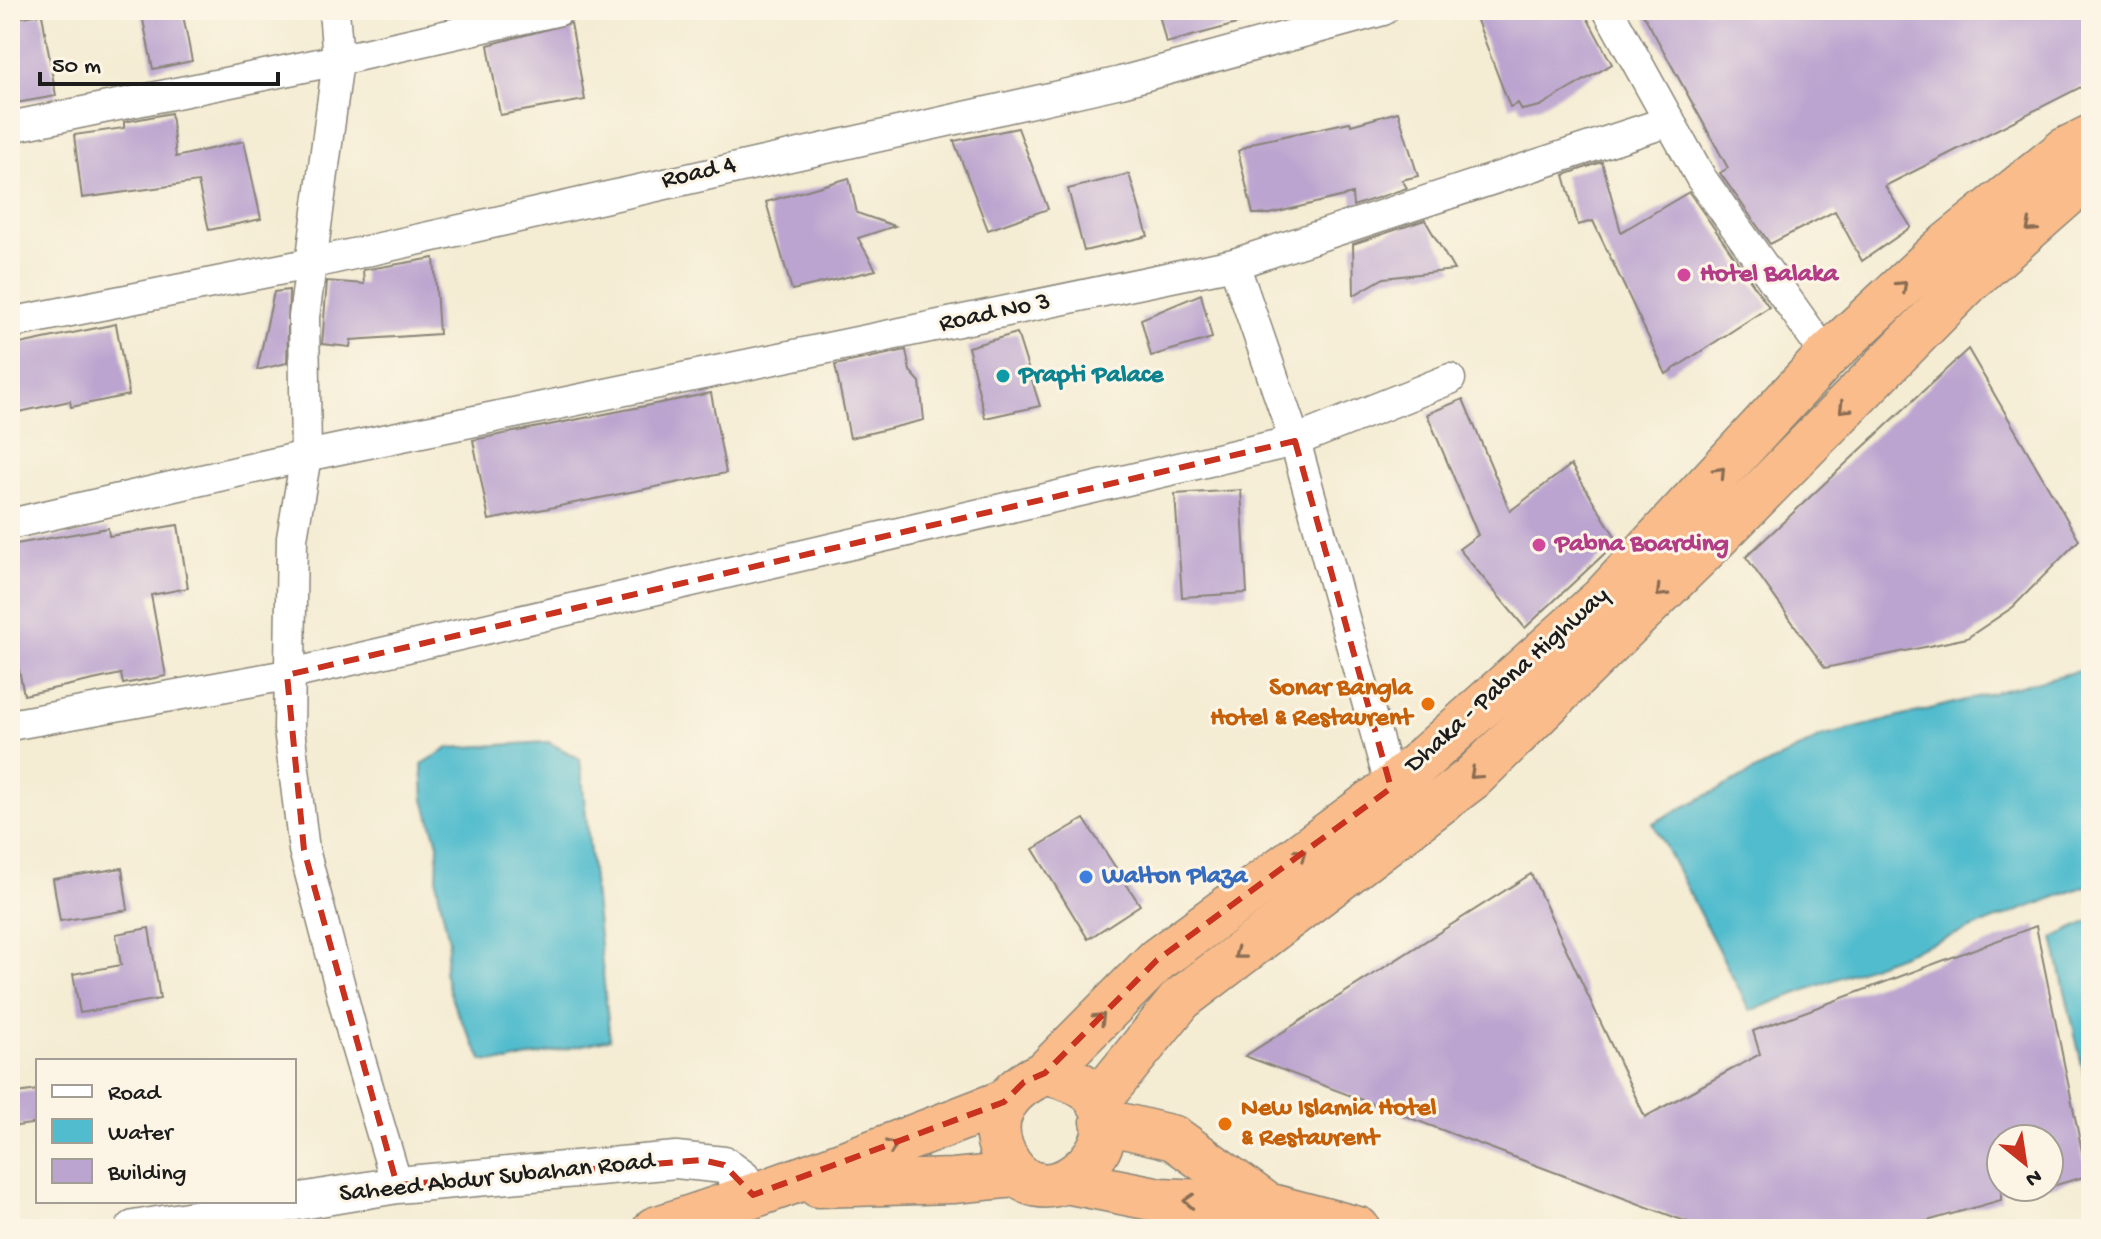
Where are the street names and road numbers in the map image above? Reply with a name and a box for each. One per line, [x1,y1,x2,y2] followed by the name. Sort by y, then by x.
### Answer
[659,150,739,198] street label: Road 4
[936,287,1054,341] street label: Road No 3
[1398,581,1617,782] street label: Dhaka - Pabna Highway
[338,1147,658,1211] street label: Saheed Abdur Subahan Road

